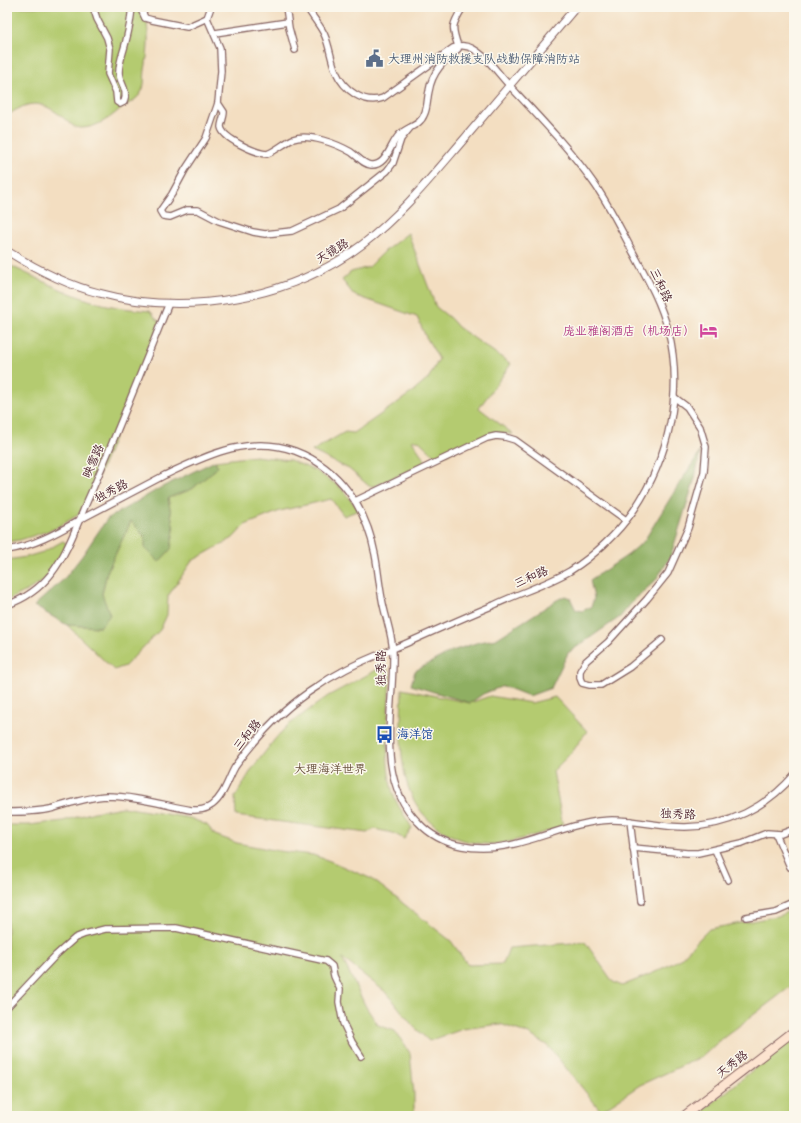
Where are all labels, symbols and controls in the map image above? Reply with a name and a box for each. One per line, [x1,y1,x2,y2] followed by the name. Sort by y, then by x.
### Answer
[365,49,385,69] public building icon: 大理州消防救援支队战勤保障消防站
[388,52,580,66] place label: 大理州消防救援支队战勤保障消防站
[313,236,351,266] street label: 天镜路
[647,266,675,304] street label: 三和路
[698,321,718,341] hotel icon: 庞业雅阁酒店（机场店）
[563,324,695,338] place label: 庞业雅阁酒店（机场店）
[79,442,107,480] street label: 映雪路
[92,476,130,506] street label: 独秀路
[512,563,550,591] street label: 三和路
[374,650,388,686] street label: 独秀路
[230,717,264,753] street label: 三和路
[374,724,394,744] bus stop icon: 海洋馆
[397,727,433,741] place label: 海洋馆
[294,762,366,776] park label: 大理海洋世界
[660,806,696,822] street label: 独秀路
[714,1047,750,1081] street label: 天秀路

